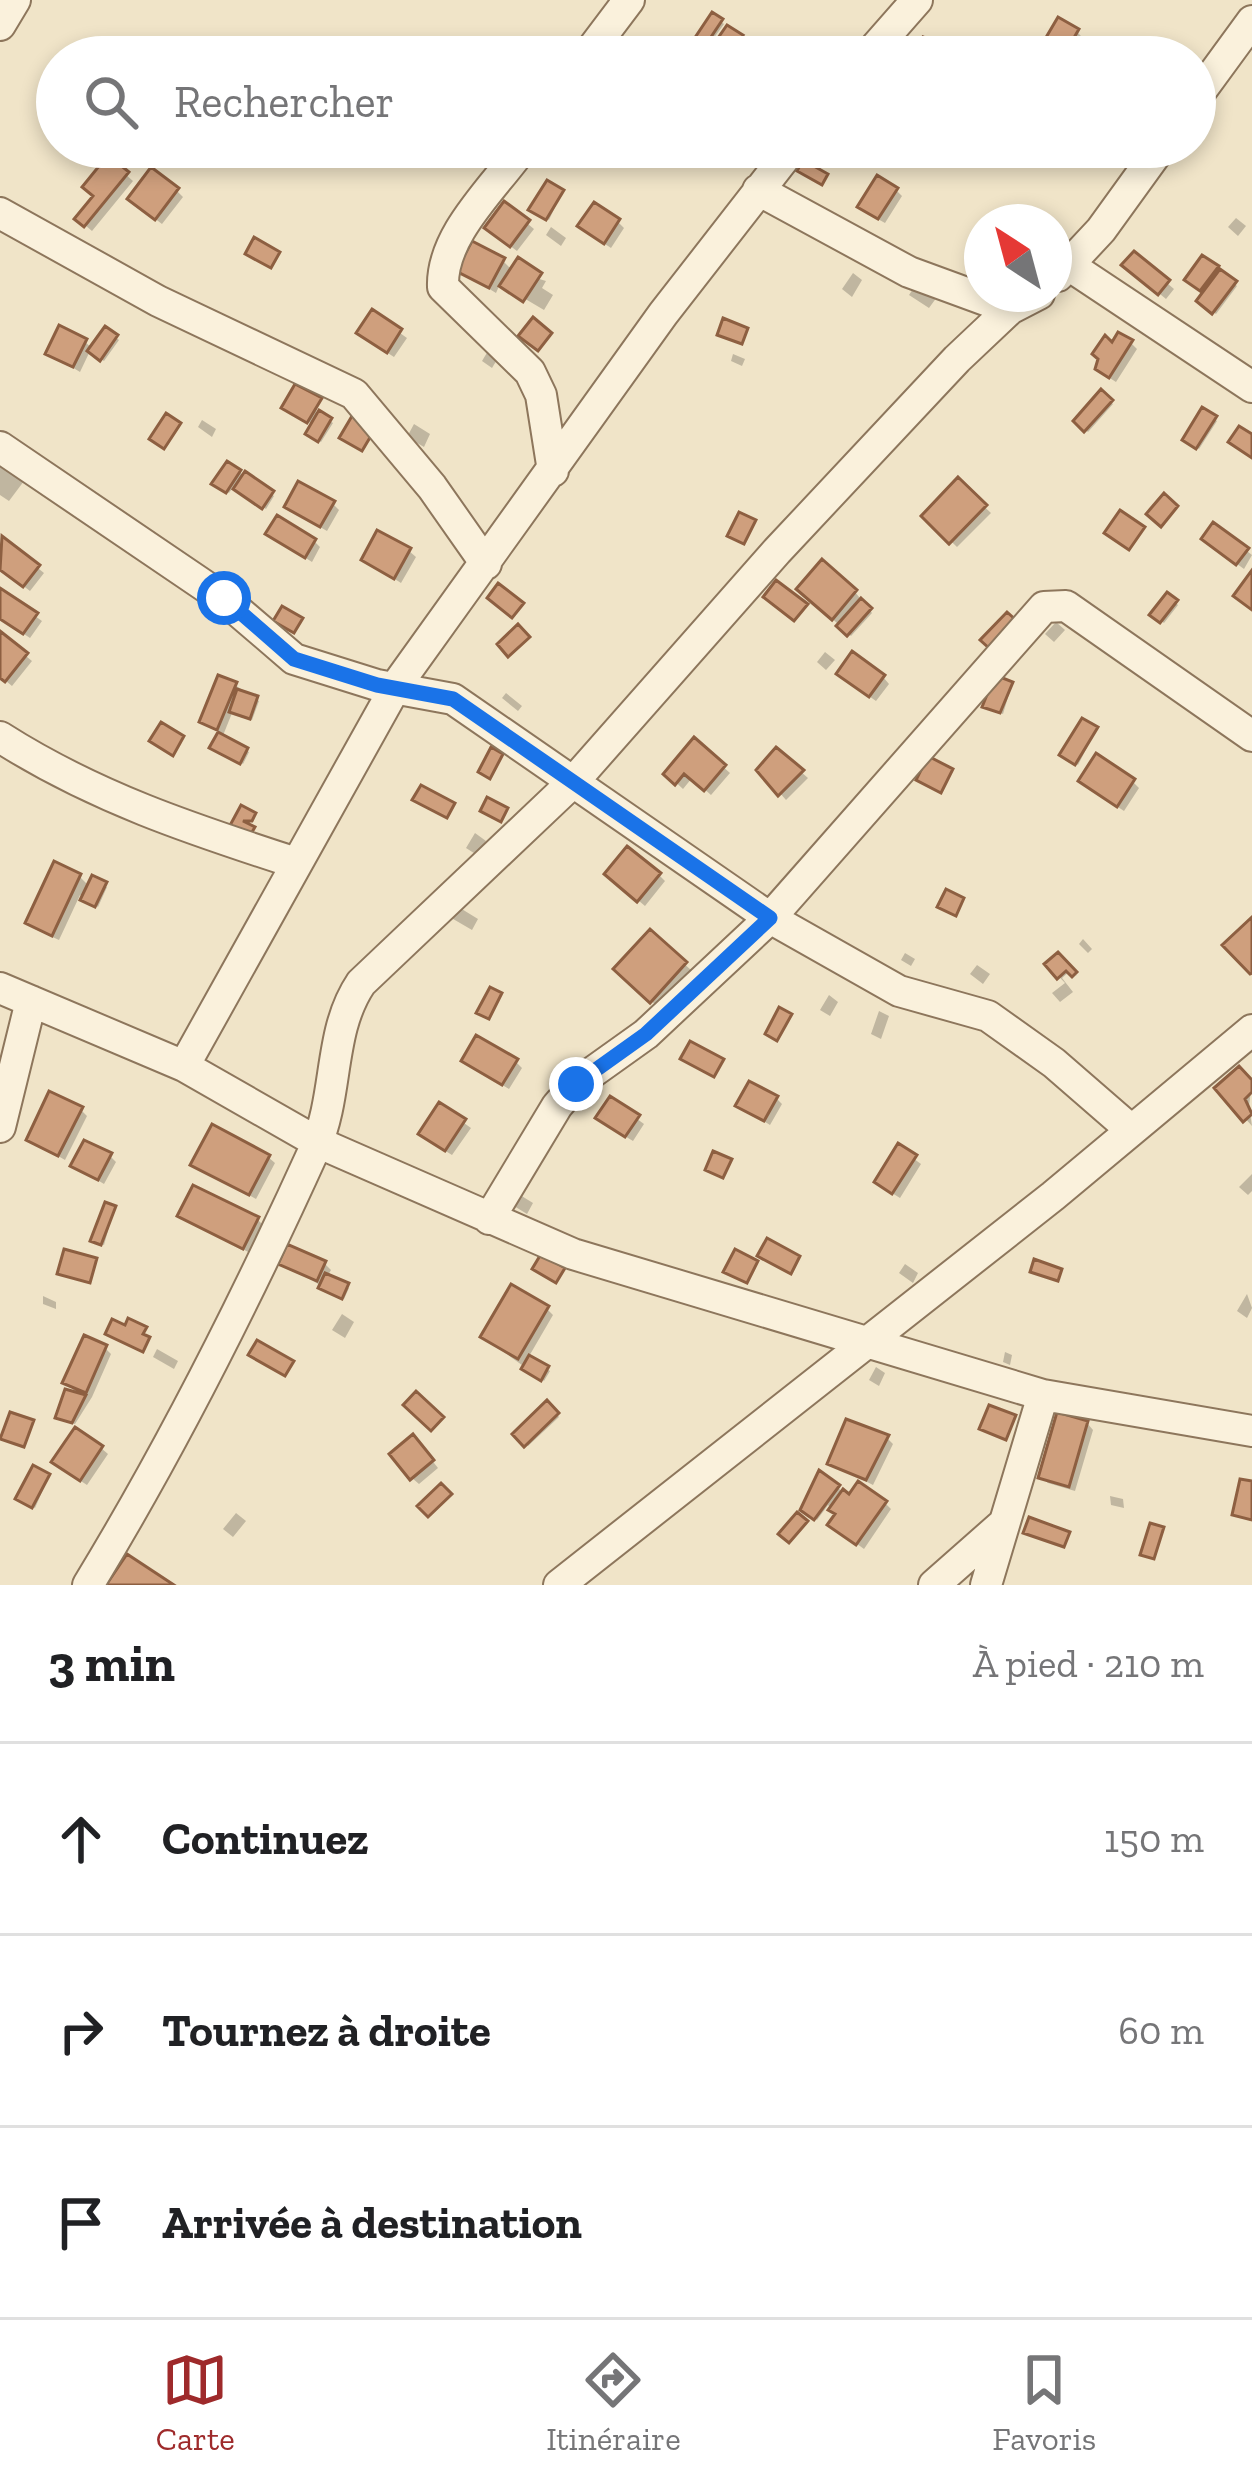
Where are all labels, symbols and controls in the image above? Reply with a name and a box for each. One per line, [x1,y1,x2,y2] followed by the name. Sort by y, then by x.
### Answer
[36,36,1216,168] search box
[78,69,144,135] icon: search
[174,75,394,129] text: Rechercher
[964,204,1072,312] north arrow
[197,571,251,625] route start
[549,1057,603,1111] route end
[48,1633,175,1694] text: 3 min
[973,1640,1204,1687] text: À pied · 210 m
[48,1806,114,1872] icon: ahead
[162,1812,369,1866] text: Continuez
[1104,1815,1204,1862] text: 150 m
[48,1998,114,2064] icon: right
[162,2004,491,2058] text: Tournez à droite
[1118,2007,1204,2054] text: 60 m
[48,2190,114,2256] icon: arrive
[162,2196,582,2250] text: Arrivée à destination
[156,2347,235,2458] tab: Carte
[546,2347,681,2458] tab: Itinéraire
[992,2347,1096,2458] tab: Favoris

